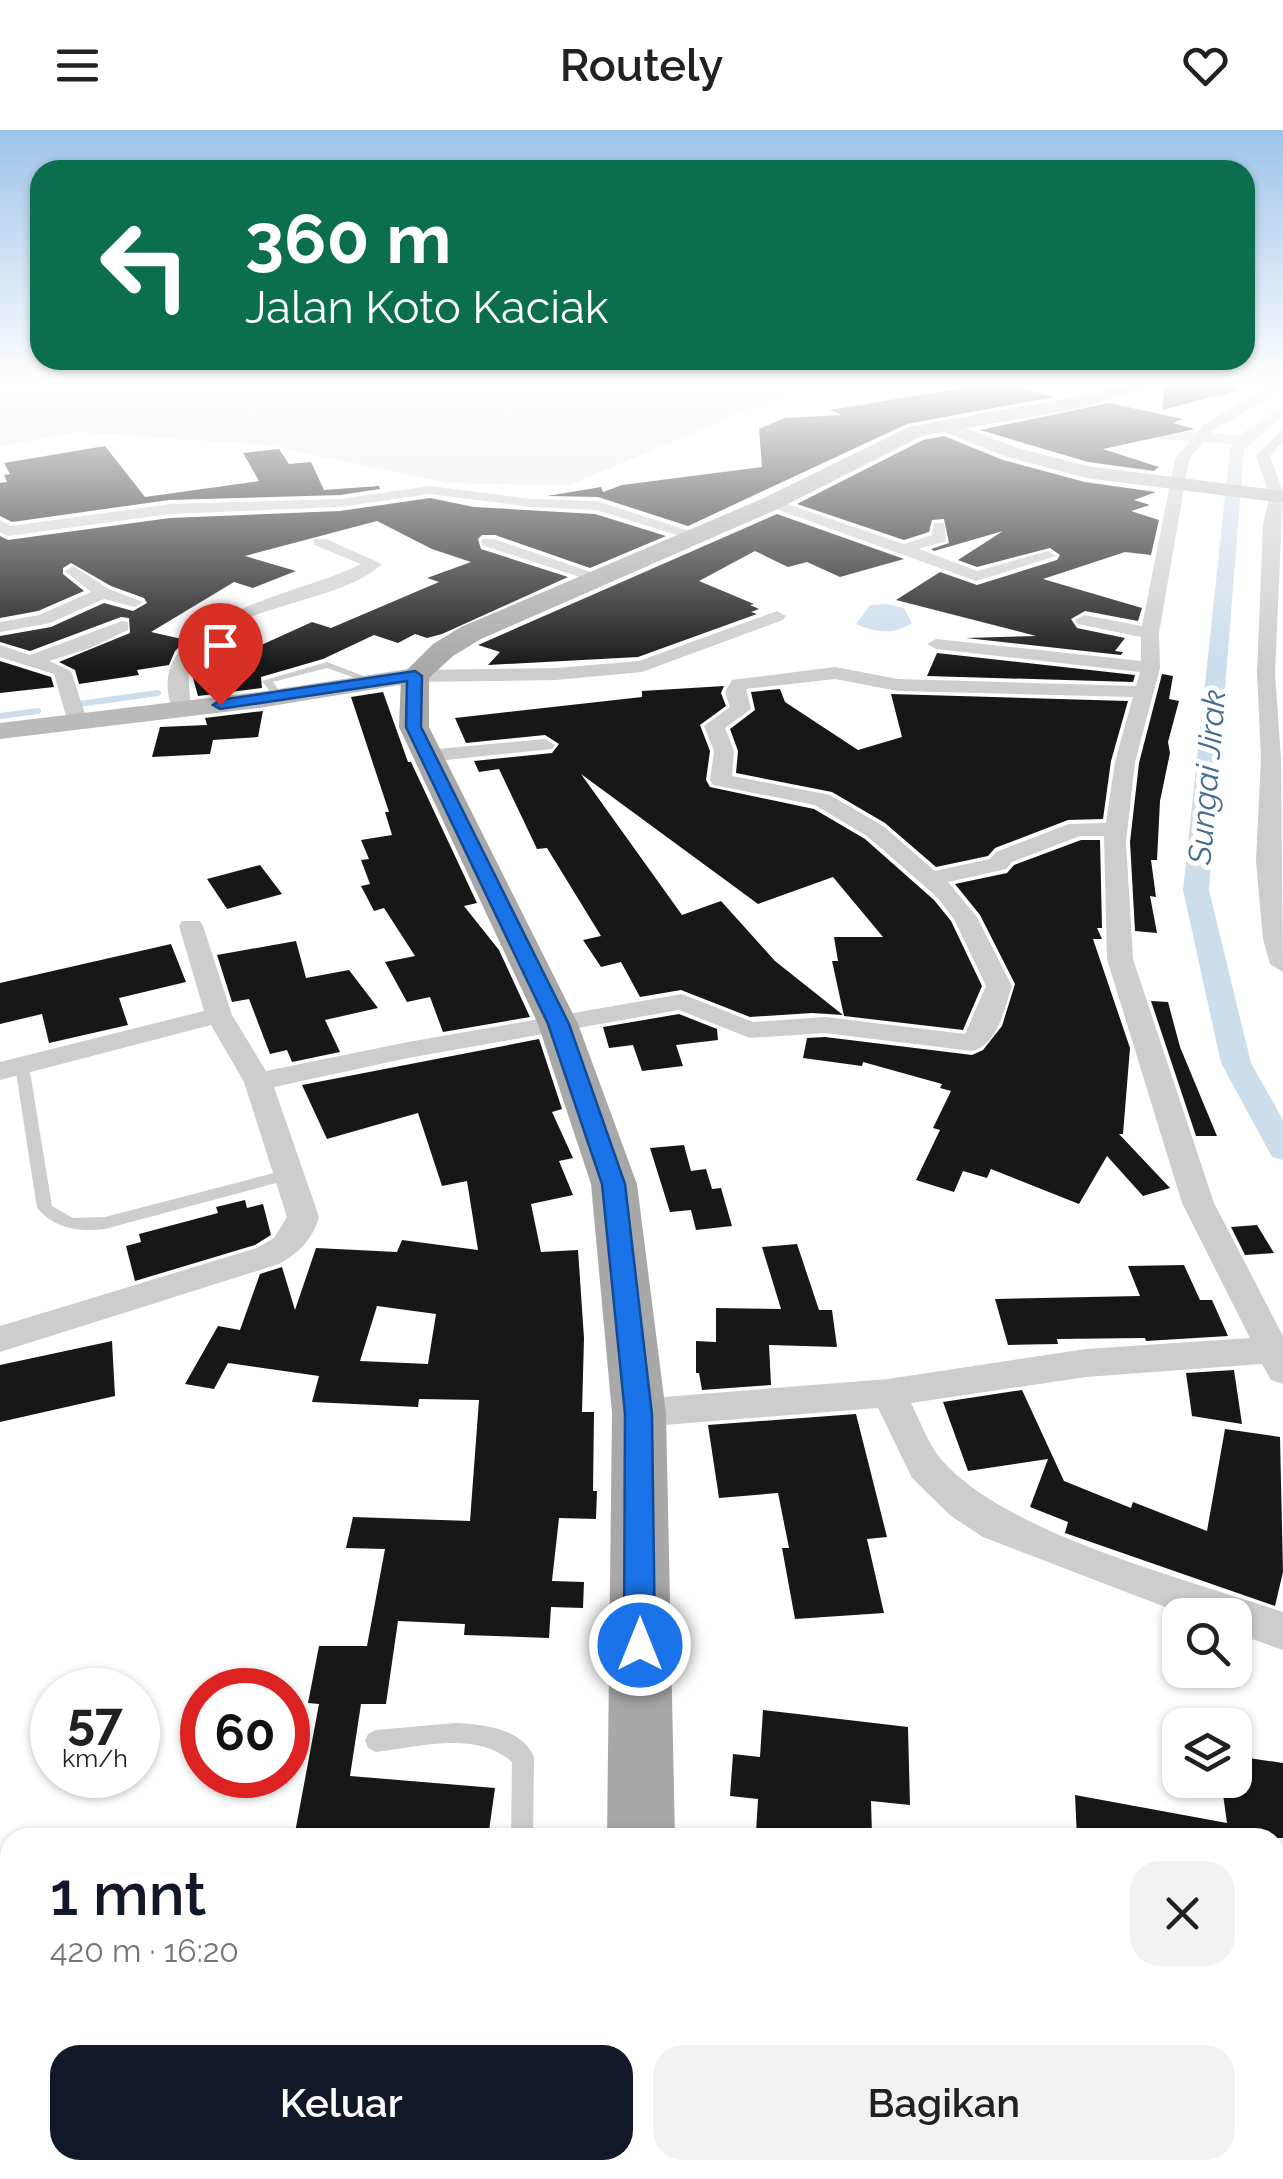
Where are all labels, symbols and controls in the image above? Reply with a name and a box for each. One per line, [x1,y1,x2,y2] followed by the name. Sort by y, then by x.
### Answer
[50,38,105,93] icon: menu
[1178,38,1233,93] icon: heart
[560,39,723,92] text: Routely
[245,197,452,279] text: 360 m
[80,200,210,330] icon: left
[245,281,609,334] text: Jalan Koto Kaciak
[178,603,263,706] pin
[193,618,248,673] icon: arrive
[1180,688,1233,867] water label: Sungai Jirak
[588,1593,692,1697] position arrow
[1162,1598,1252,1798] map controls
[1162,1598,1252,1688] button: search
[180,1668,310,1798] speed limit sign: 60
[67,1691,123,1750] text: 57
[1162,1708,1252,1798] button: layers
[62,1743,128,1773] text: km/h
[50,1859,206,1929] text: 1 mnt
[1130,1861,1235,1966] button: close
[50,1932,239,1969] text: 420 m · 16:20
[50,2045,633,2160] button: Keluar
[653,2045,1235,2160] button: Bagikan

